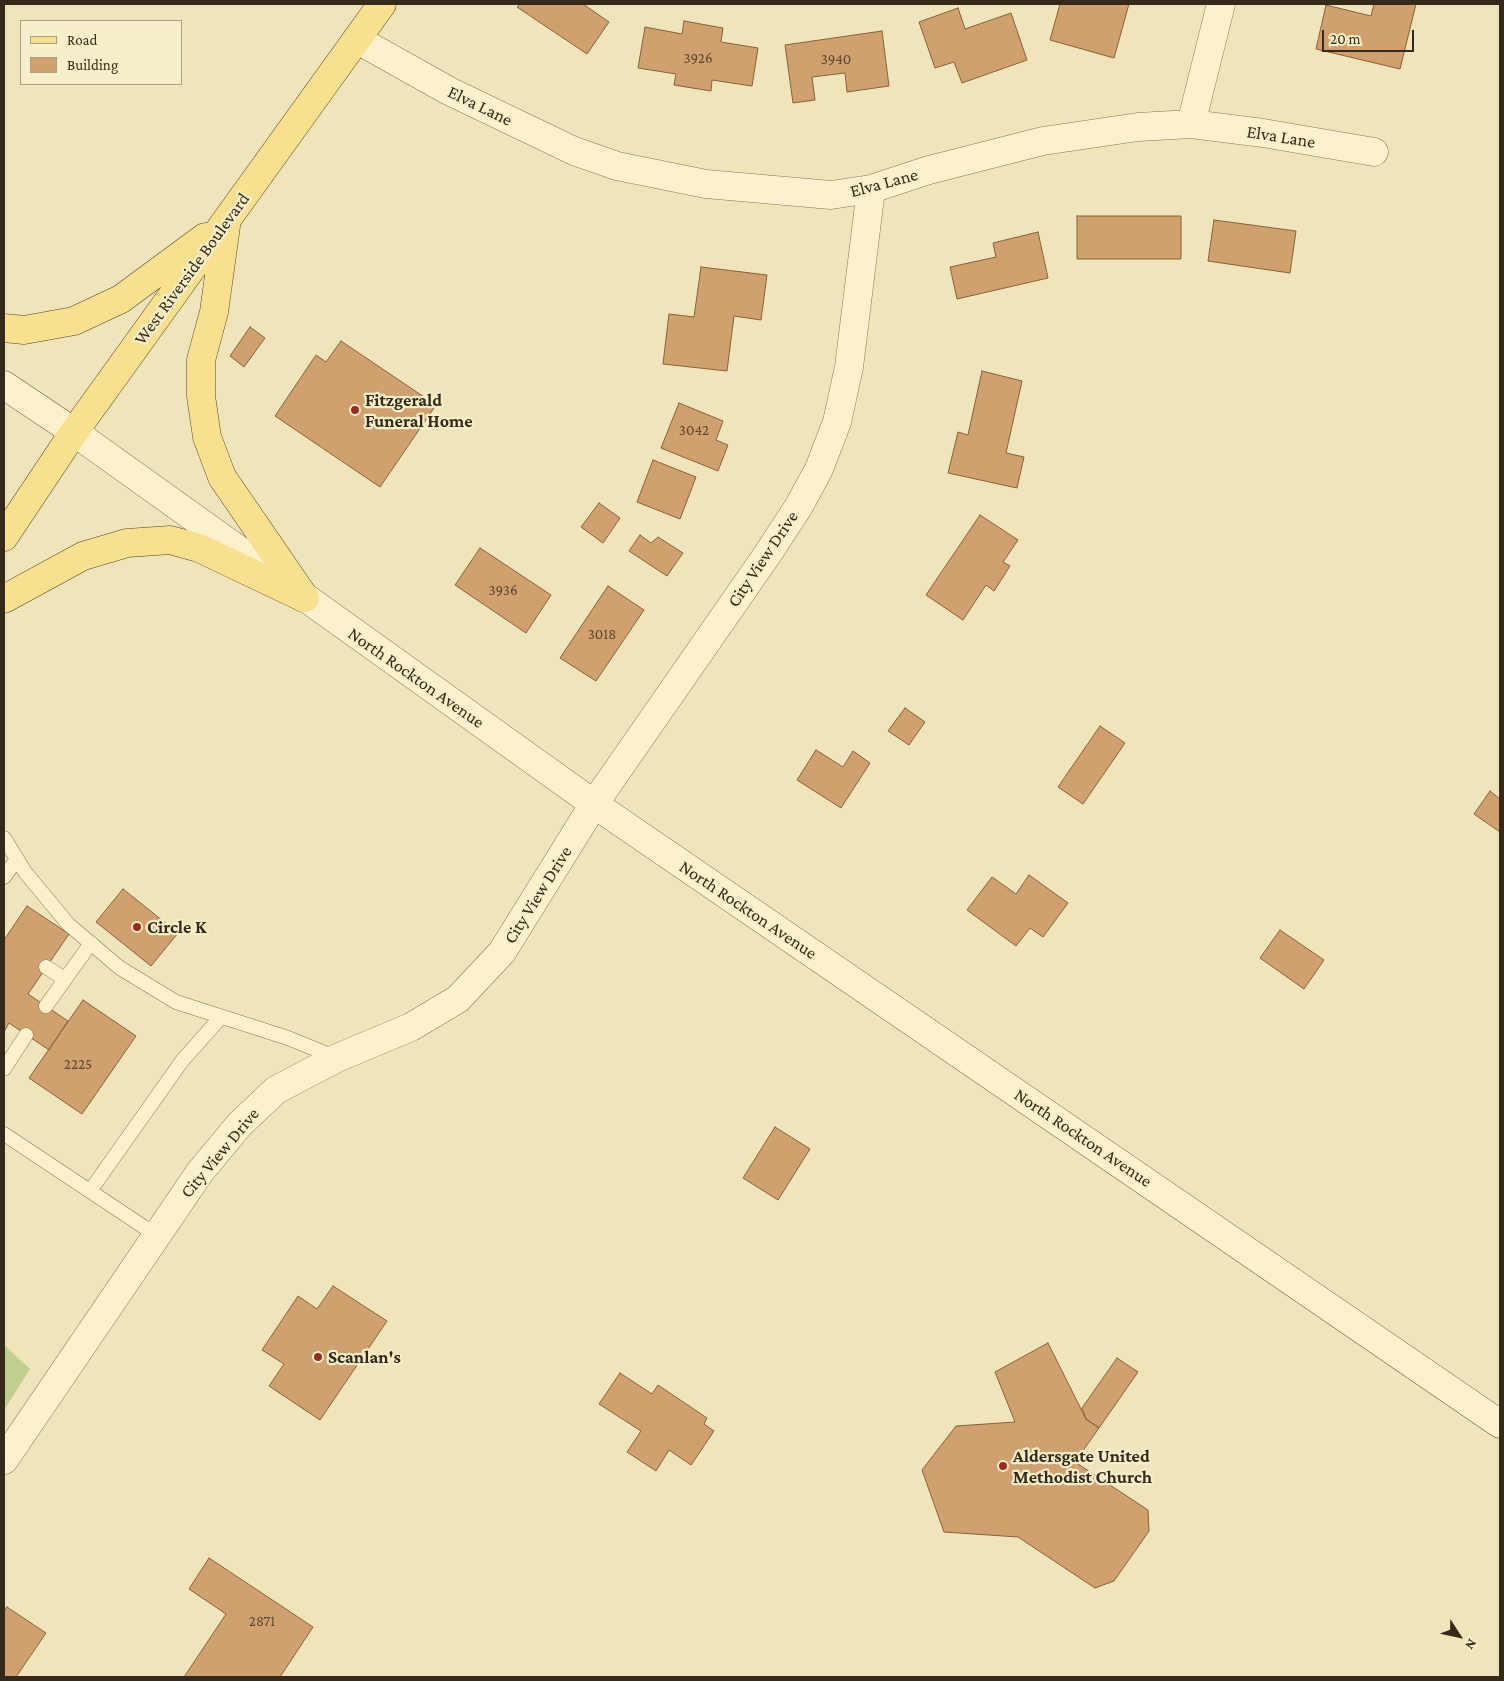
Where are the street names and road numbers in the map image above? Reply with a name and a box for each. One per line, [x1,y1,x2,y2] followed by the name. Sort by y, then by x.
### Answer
[444,81,516,131] street label: Elva Lane
[1245,121,1317,153] street label: Elva Lane
[848,164,920,202] street label: Elva Lane
[130,189,254,349] street label: West Riverside Boulevard
[723,507,803,611] street label: City View Drive
[344,623,488,733] street label: North Rockton Avenue
[499,842,577,948] street label: City View Drive
[675,856,821,964] street label: North Rockton Avenue
[1010,1084,1156,1192] street label: North Rockton Avenue
[176,1103,264,1203] street label: City View Drive

